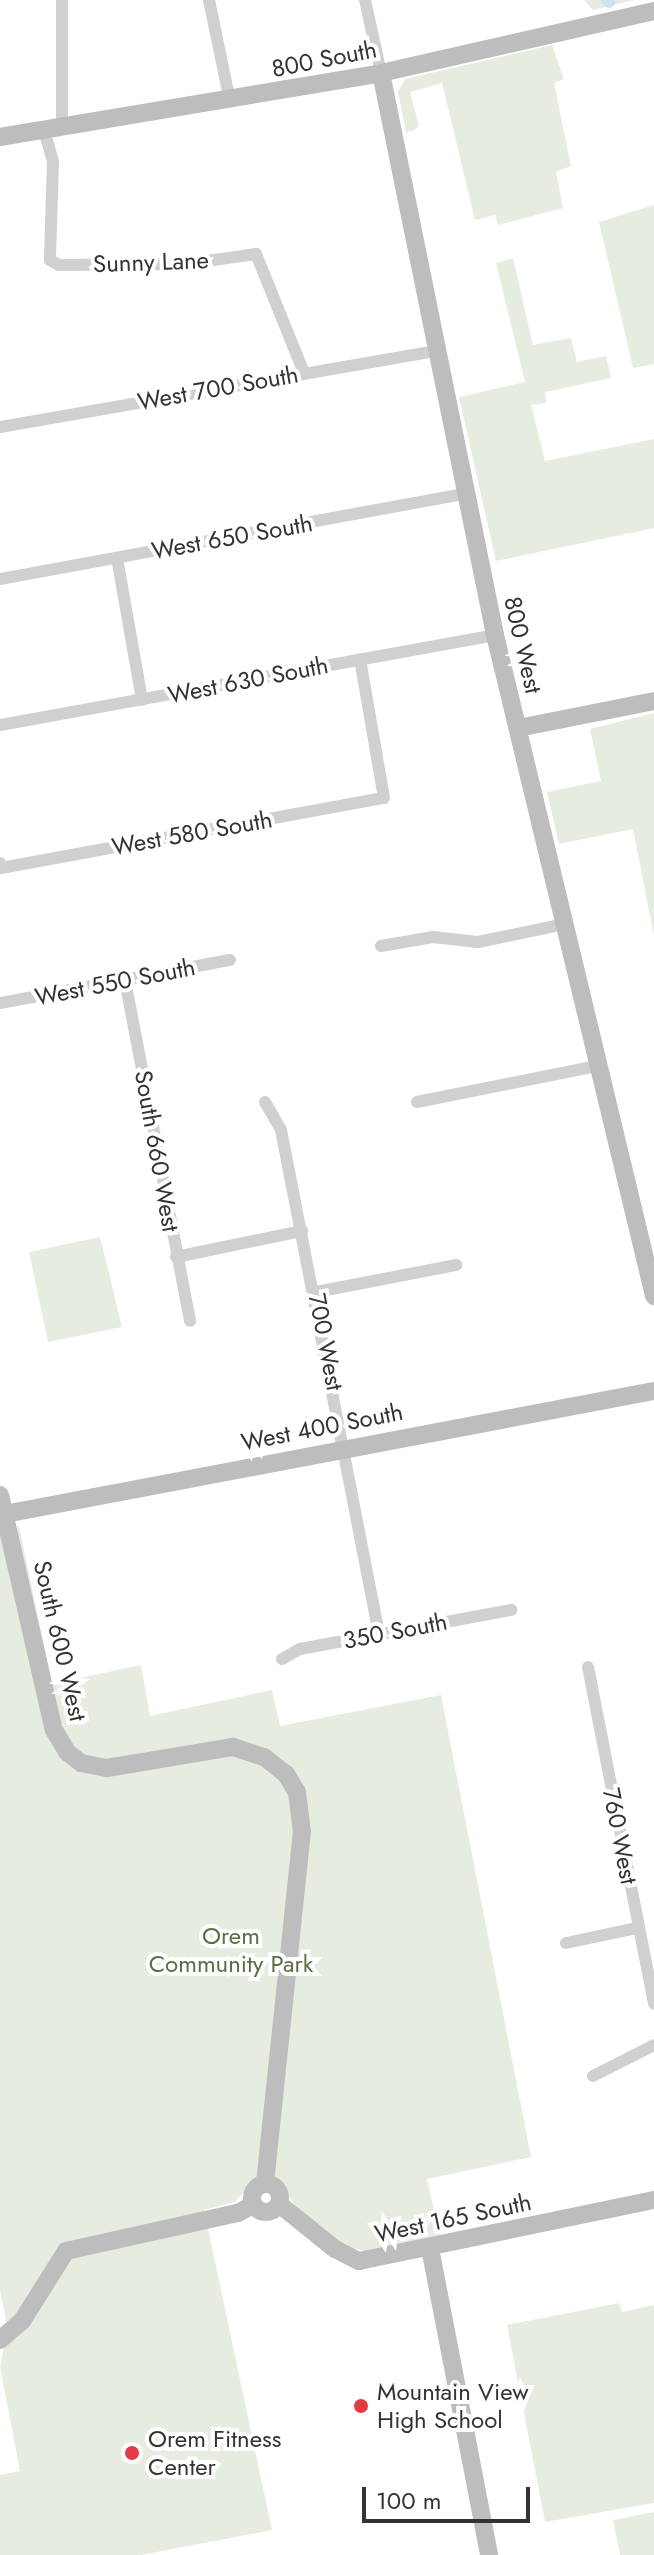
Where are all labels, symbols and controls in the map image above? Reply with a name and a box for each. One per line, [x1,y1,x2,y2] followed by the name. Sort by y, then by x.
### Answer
[269,35,379,83] street label: 800 South
[93,246,209,278] street label: Sunny Lane
[135,360,301,416] street label: West 700 South
[149,509,315,565] street label: West 650 South
[498,594,548,696] street label: 800 West
[165,650,331,710] street label: West 630 South
[110,805,274,861] street label: West 580 South
[32,952,198,1012] street label: West 550 South
[129,1068,185,1234] street label: South 660 West
[302,1291,350,1393] street label: 700 West
[239,1397,405,1457] street label: West 400 South
[28,1558,92,1724] street label: South 600 West
[340,1607,450,1655] street label: 350 South
[597,1785,643,1887] street label: 760 West
[149,1922,313,1978] park label: Orem Community Park
[372,2187,534,2249] street label: West 165 South
[377,2378,528,2434] place label: Mountain View High School
[352,2397,370,2415] marker: Mountain View High School
[148,2425,281,2481] place label: Orem Fitness Center
[123,2444,141,2462] marker: Orem Fitness Center
[366,2471,534,2521] scale bar
[376,2483,442,2518] text: 100 m

